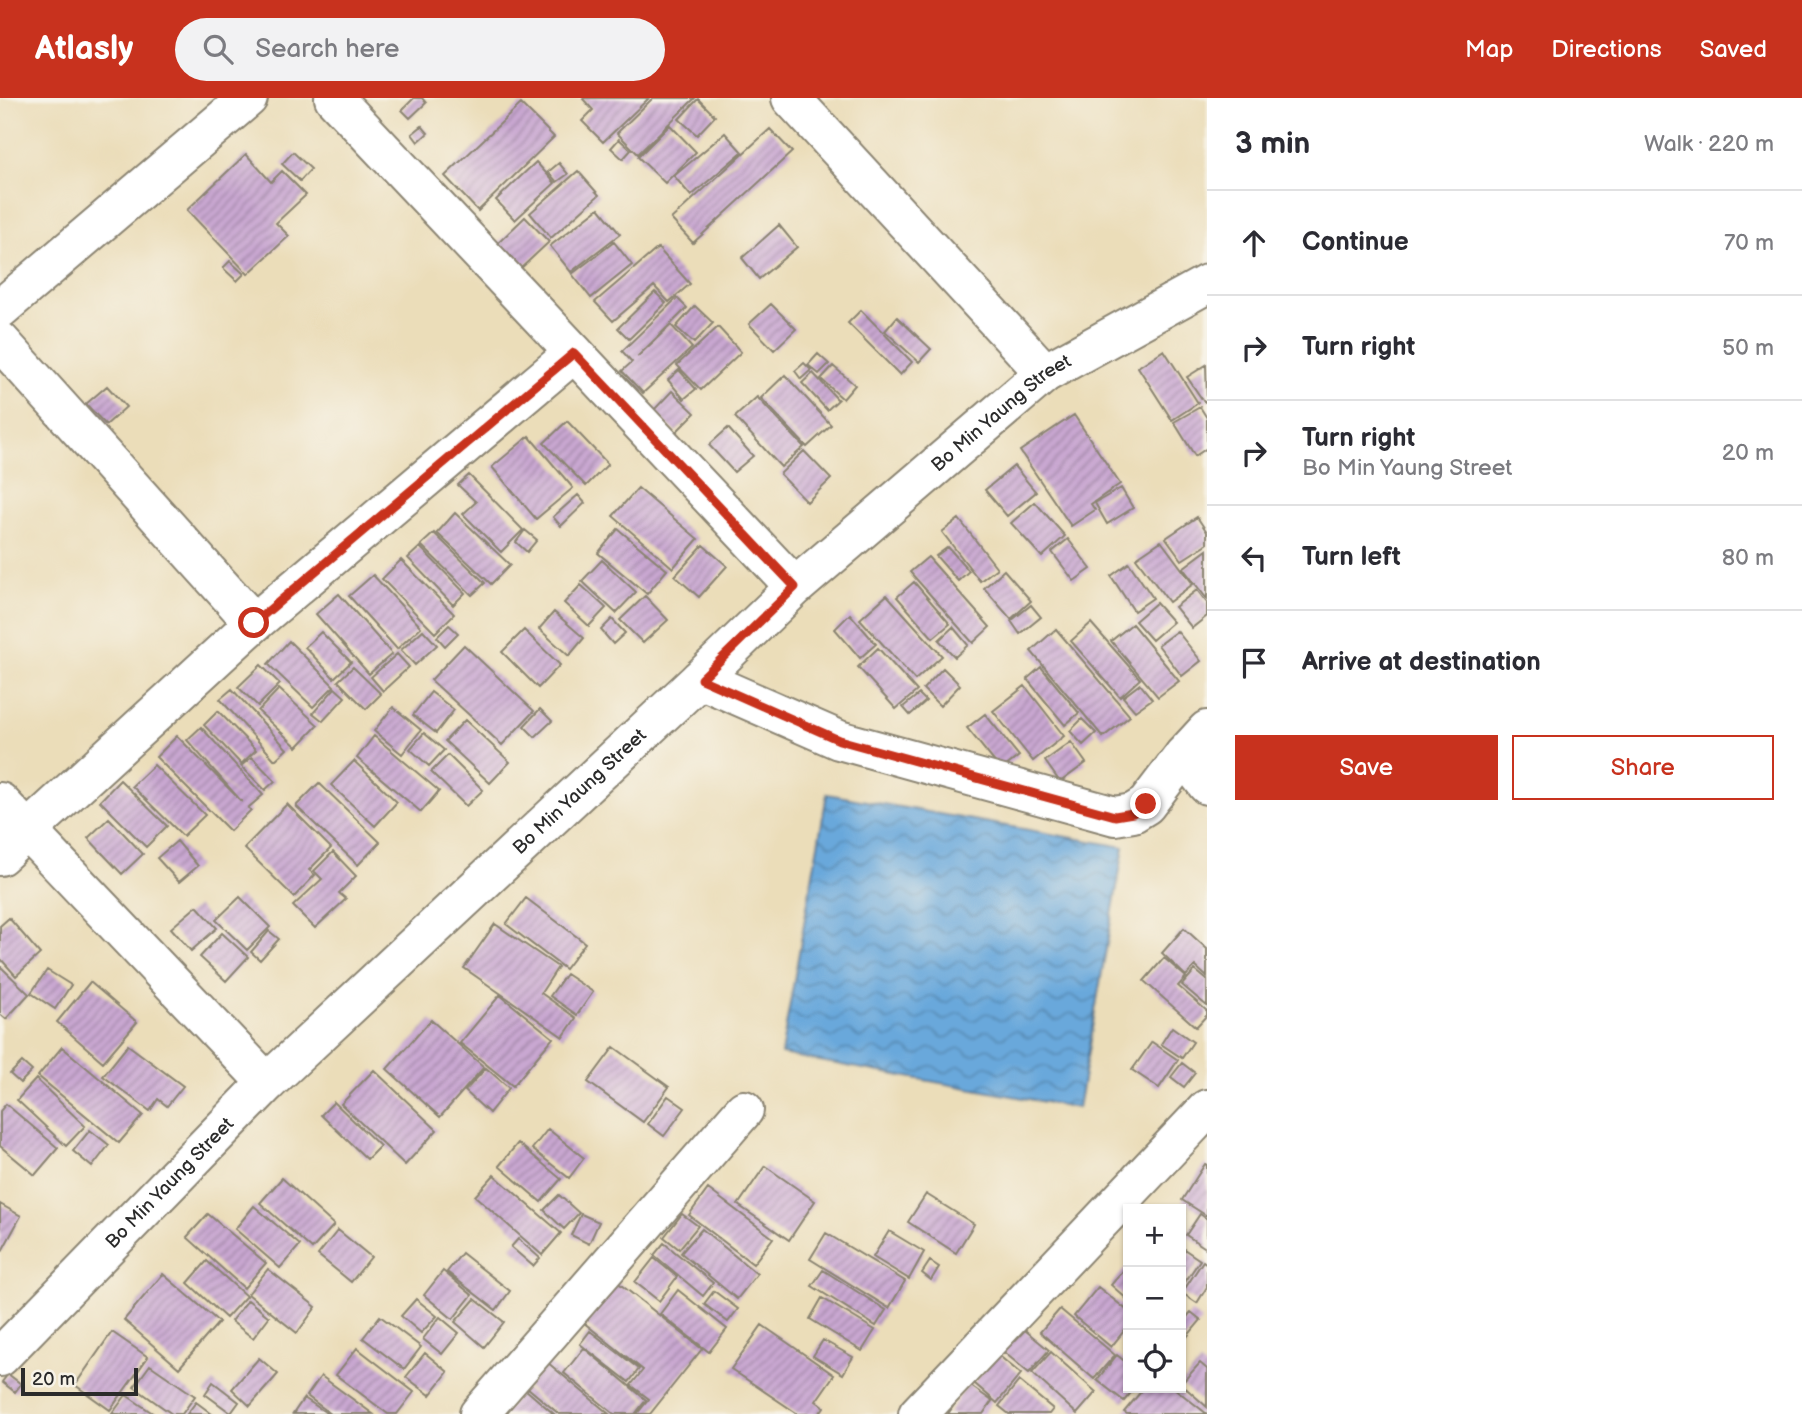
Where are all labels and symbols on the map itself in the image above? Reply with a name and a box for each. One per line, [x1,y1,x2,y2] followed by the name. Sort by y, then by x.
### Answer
[927,349,1075,477] street label: Bo Min Yaung Street
[238,607,269,638] route start
[508,724,651,859] street label: Bo Min Yaung Street
[1130,788,1161,819] route end
[101,1113,239,1253] street label: Bo Min Yaung Street
[21,1365,138,1397] scale bar

